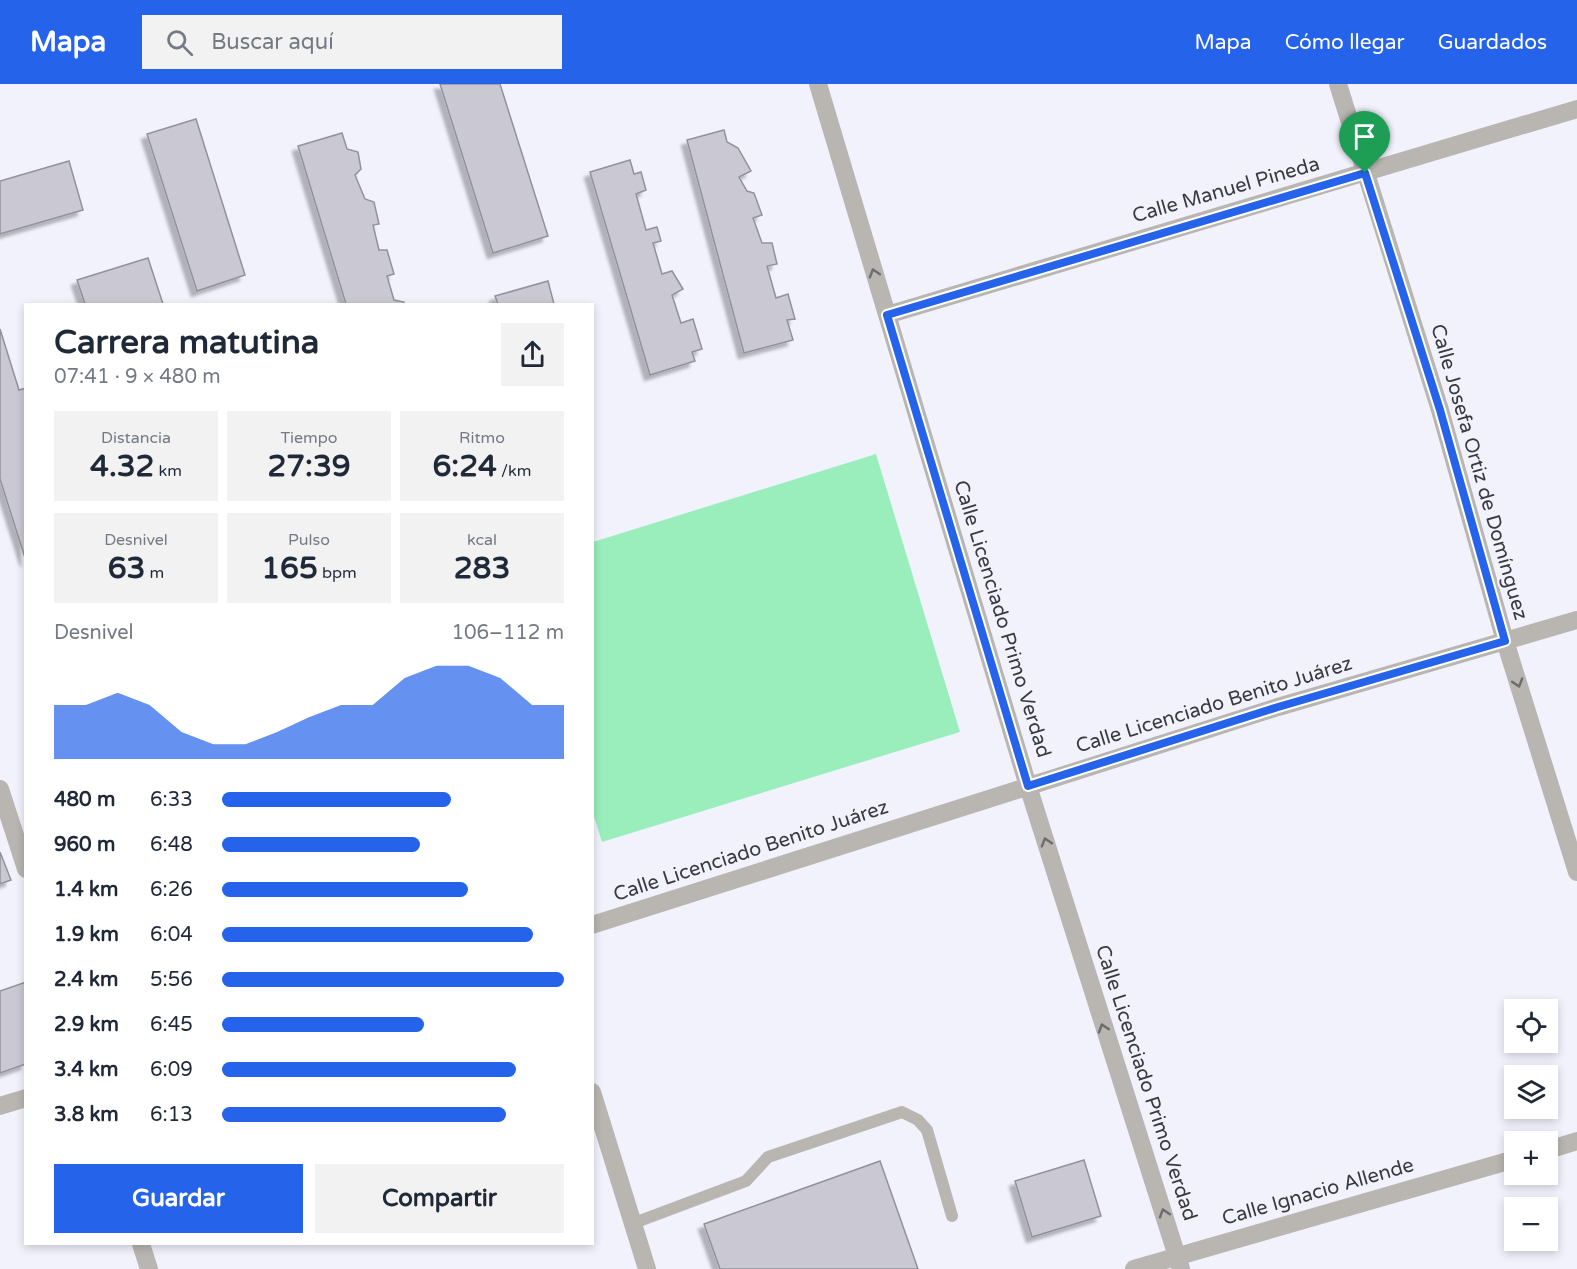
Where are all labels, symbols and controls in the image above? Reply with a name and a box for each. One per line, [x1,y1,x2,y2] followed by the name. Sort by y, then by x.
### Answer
[142,15,562,69] search box
[30,25,106,59] text: Mapa
[163,26,196,59] icon: search
[211,29,334,55] text: Buscar aquí
[1194,30,1252,55] text: Mapa
[1285,30,1405,55] text: Cómo llegar
[1438,30,1547,55] text: Guardados
[1339,111,1390,173] pin
[1348,120,1381,153] icon: arrive
[1130,152,1322,228] street label: Calle Manuel Pineda
[869,268,881,279] one-way arrow
[1425,321,1533,623] street label: Calle Josefa Ortiz de Domínguez
[54,323,319,362] text: Carrera matutina
[501,323,564,386] button: share
[54,365,221,389] text: 07:41 · 9 × 480 m
[101,428,171,448] text: Distancia
[280,428,338,448] text: Tiempo
[459,428,505,448] text: Ritmo
[90,448,154,485] text: 4.32
[267,448,351,485] text: 27:39
[433,448,497,485] text: 6:24
[154,461,182,481] text: km
[497,461,531,481] text: /km
[948,477,1056,761] street label: Calle Licenciado Primo Verdad
[104,530,168,550] text: Desnivel
[288,530,330,550] text: Pulso
[467,530,497,550] text: kcal
[108,550,145,587] text: 63
[261,550,318,587] text: 165
[454,550,510,587] text: 283
[145,563,164,583] text: m
[318,563,357,583] text: bpm
[54,621,133,645] text: Desnivel
[451,621,564,645] text: 106–112 m
[1073,651,1355,759] street label: Calle Licenciado Benito Juárez
[1511,677,1523,688] one-way arrow
[54,788,115,812] text: 480 m
[150,788,193,812] text: 6:33
[611,795,891,907] street label: Calle Licenciado Benito Juárez
[54,833,115,857] text: 960 m
[150,833,193,857] text: 6:48
[1040,837,1053,848] one-way arrow
[54,878,118,902] text: 1.4 km
[150,878,193,902] text: 6:26
[54,923,119,947] text: 1.9 km
[150,923,193,947] text: 6:04
[1090,942,1202,1224] street label: Calle Licenciado Primo Verdad
[54,968,118,992] text: 2.4 km
[150,968,193,992] text: 5:56
[1504,999,1558,1251] map controls
[1504,999,1558,1053] button: locate
[54,1013,119,1037] text: 2.9 km
[150,1013,193,1037] text: 6:45
[1098,1023,1111,1034] one-way arrow
[54,1058,118,1082] text: 3.4 km
[150,1058,193,1082] text: 6:09
[1504,1065,1558,1119] button: layers
[54,1103,119,1127] text: 3.8 km
[150,1103,193,1127] text: 6:13
[1504,1131,1558,1185] button: +
[1219,1153,1417,1231] street label: Calle Ignacio Allende
[54,1164,303,1233] button: Guardar
[315,1164,564,1233] button: Compartir
[1504,1197,1558,1251] button: −
[1158,1208,1171,1219] one-way arrow

